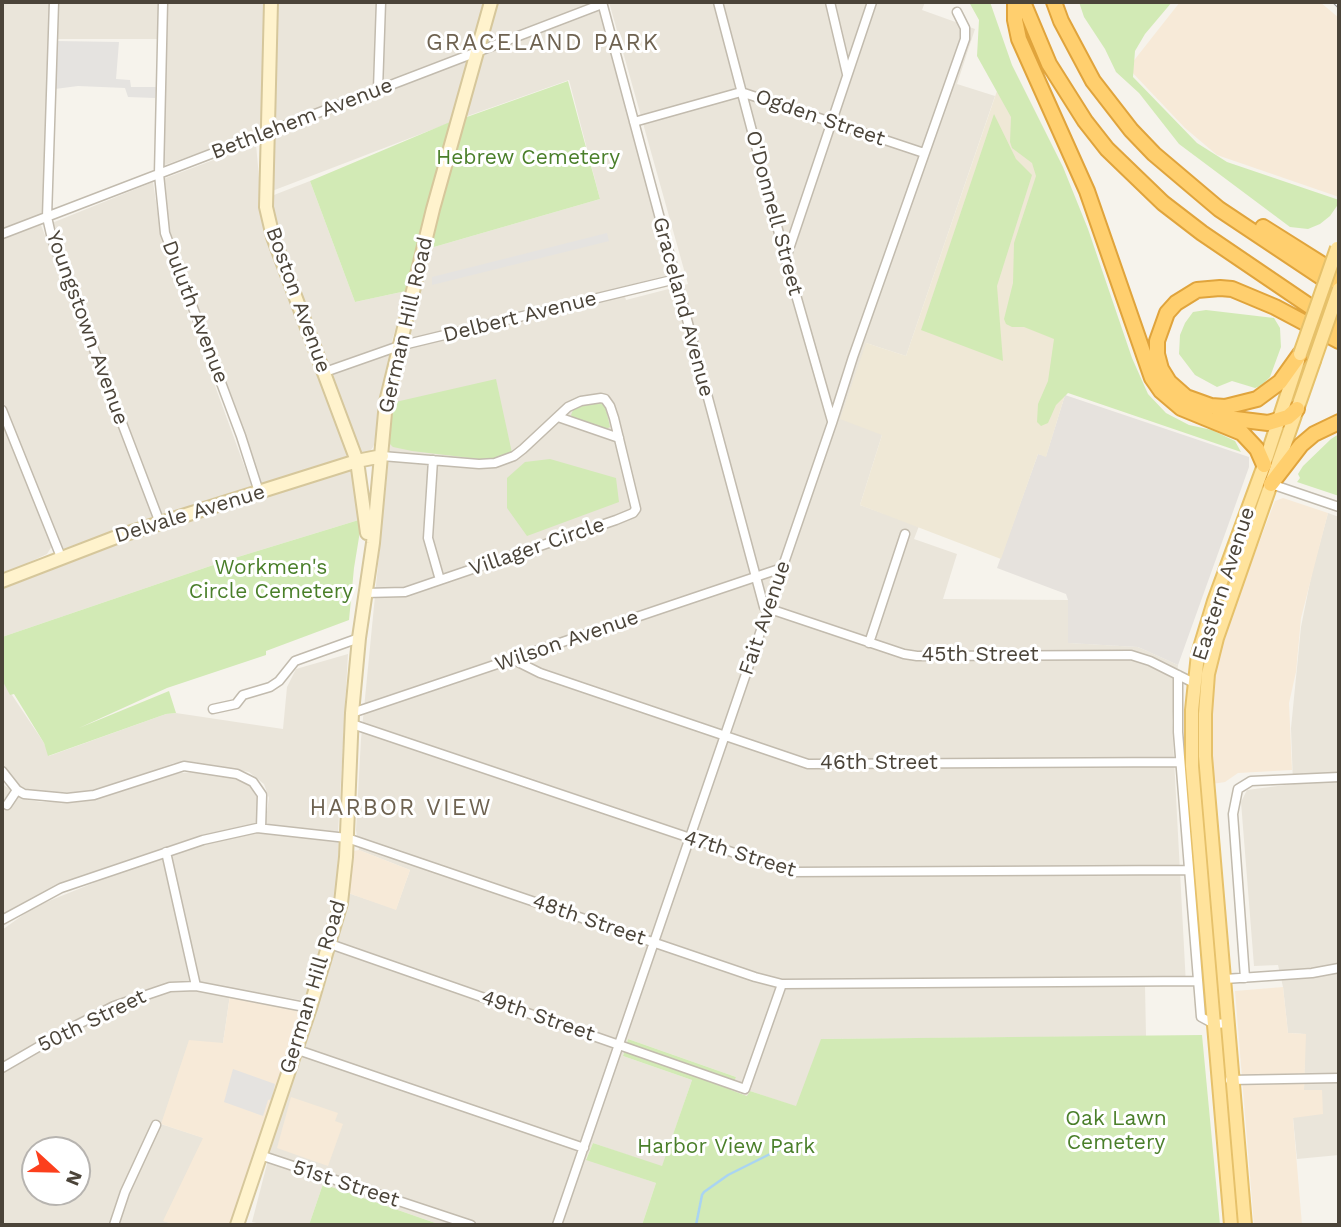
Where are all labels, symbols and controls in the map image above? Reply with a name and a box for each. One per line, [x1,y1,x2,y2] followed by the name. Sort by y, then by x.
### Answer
[428,29,658,57] district label: GRACELAND PARK
[208,73,396,165] street label: Bethlehem Avenue
[752,84,888,152] street label: Ogden Street
[740,128,808,298] street label: O'Donnell Street
[436,145,620,171] park label: Hebrew Cemetery
[647,214,719,400] street label: Graceland Avenue
[260,224,336,376] street label: Boston Avenue
[40,228,134,428] street label: Youngstown Avenue
[373,234,439,416] street label: German Hill Road
[156,237,234,387] street label: Duluth Avenue
[441,286,599,348] street label: Delbert Avenue
[112,479,268,549] street label: Delvale Avenue
[1187,504,1261,664] street label: Eastern Avenue
[466,512,608,582] street label: Villager Circle
[189,555,353,605] park label: Workmen's Circle Cemetery
[734,557,796,679] street label: Fait Avenue
[492,605,642,677] street label: Wilson Avenue
[921,642,1039,668] street label: 45th Street
[820,750,938,776] street label: 46th Street
[311,794,491,822] district label: HARBOR VIEW
[681,825,799,883] street label: 47th Street
[529,889,649,951] street label: 48th Street
[275,897,351,1077] street label: German Hill Road
[34,984,150,1058] street label: 50th Street
[478,985,598,1047] street label: 49th Street
[1065,1106,1167,1156] park label: Oak Lawn Cemetery
[637,1134,815,1160] park label: Harbor View Park
[21,1136,91,1206] north arrow
[289,1155,403,1213] street label: 51st Street
[61,1167,87,1189] text: N

